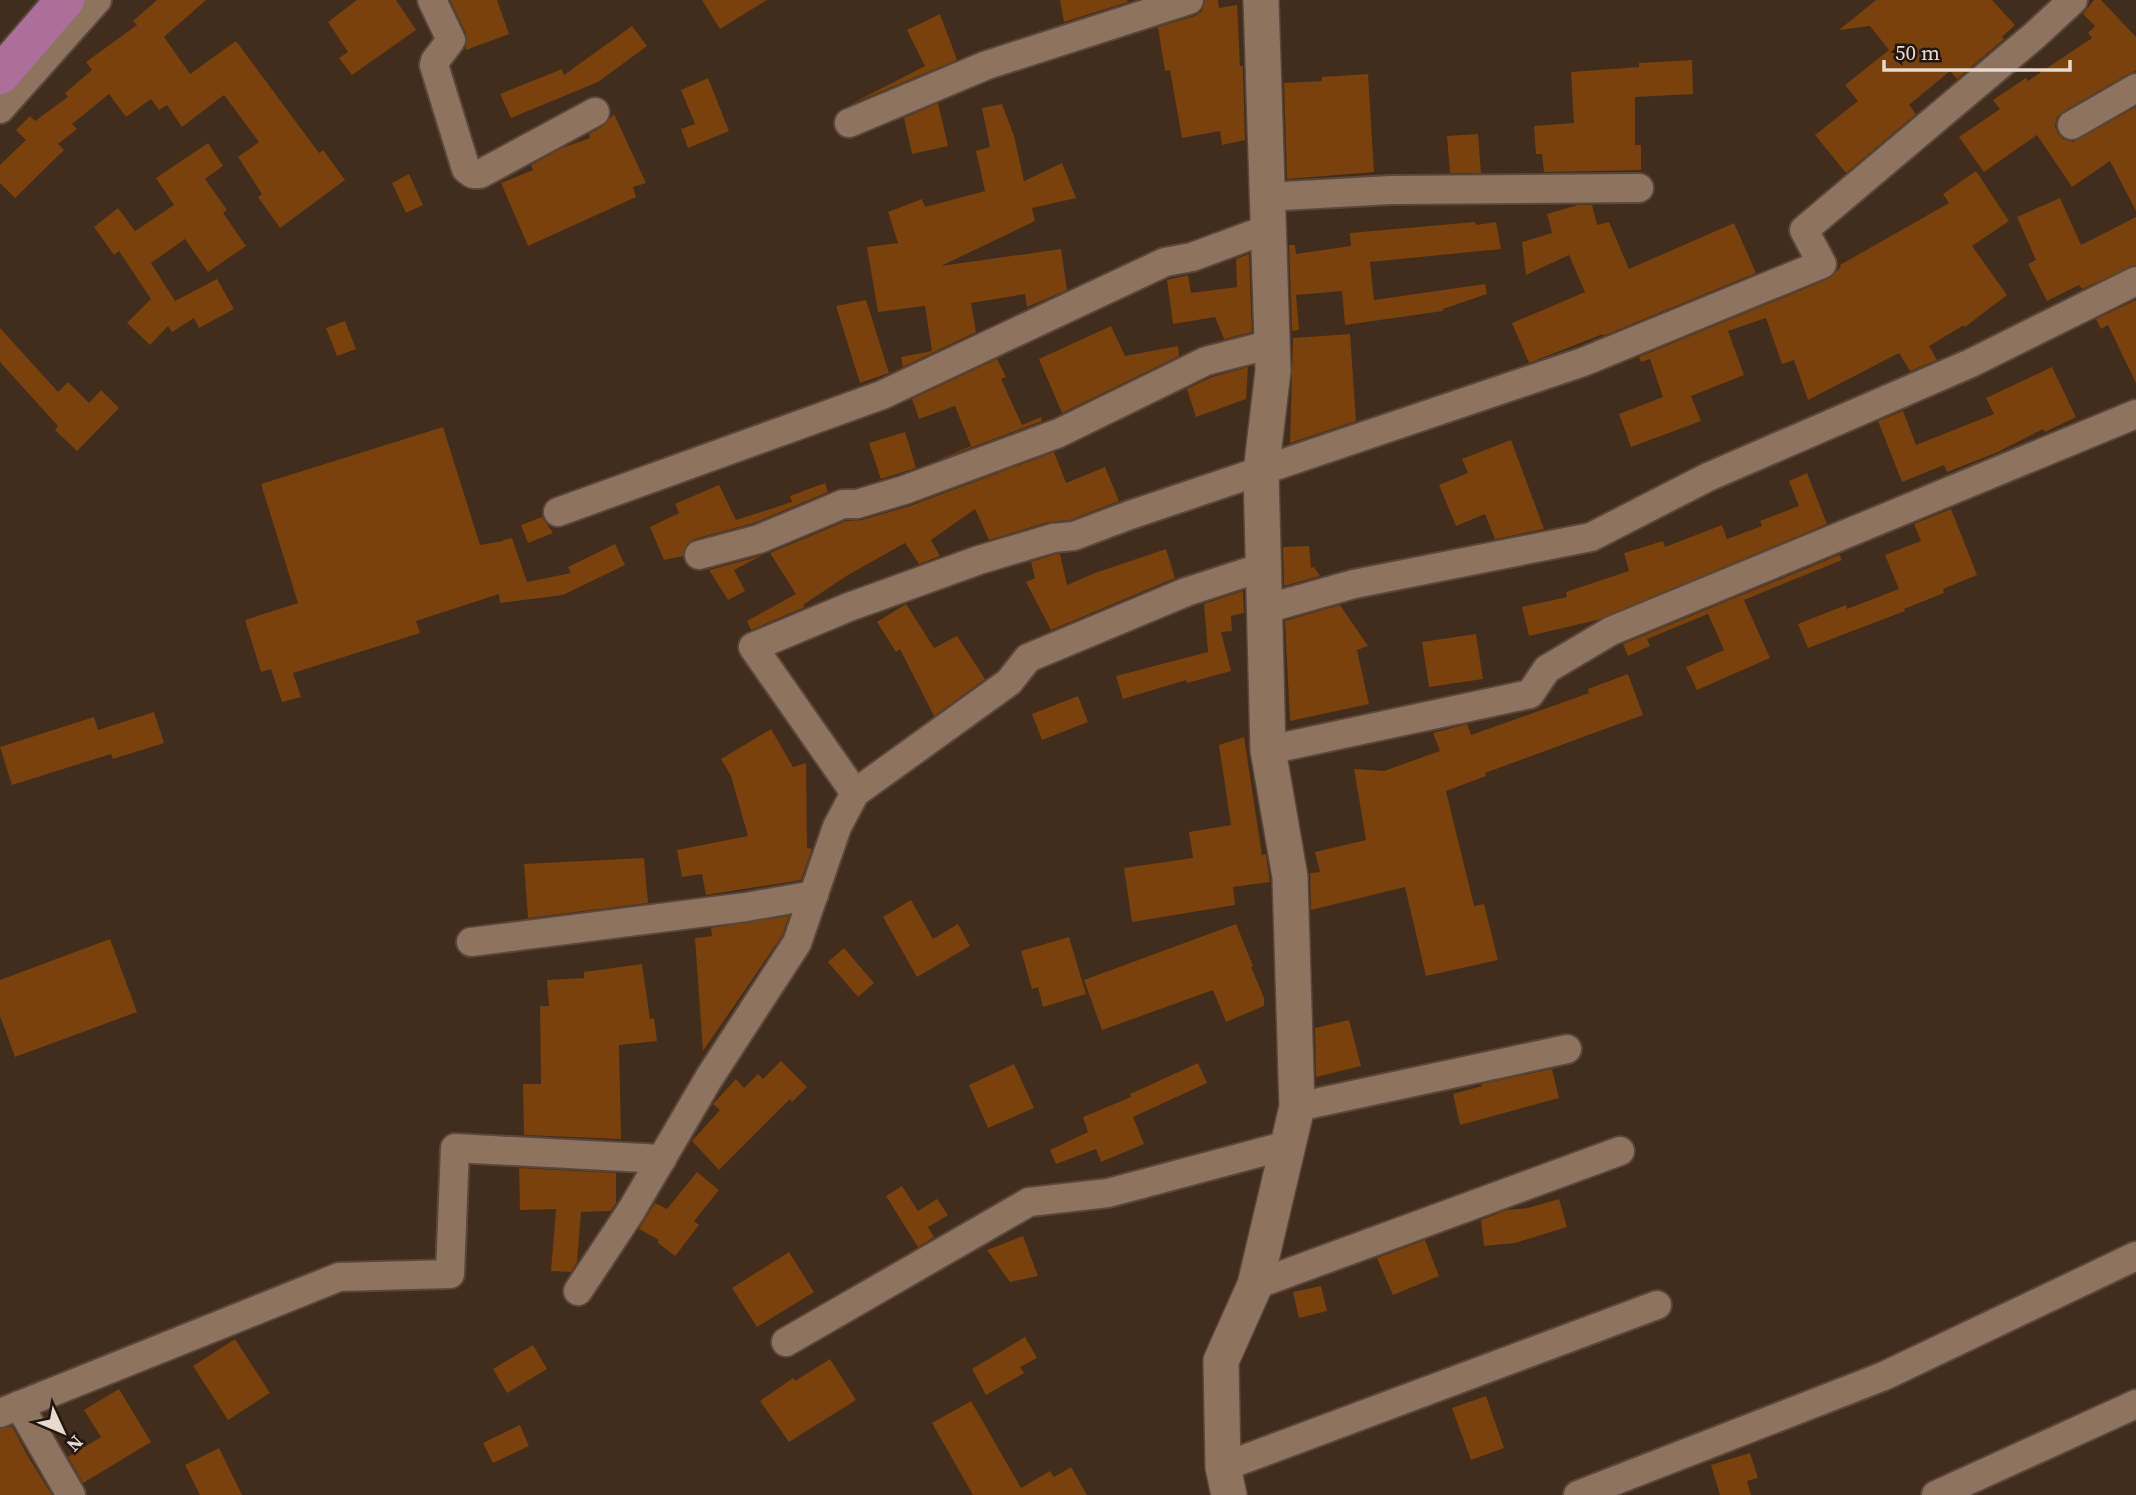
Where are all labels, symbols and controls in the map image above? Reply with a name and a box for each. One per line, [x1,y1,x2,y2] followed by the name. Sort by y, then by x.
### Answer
[1884,28,2070,72] scale bar
[1895,38,1940,67] text: 50 m
[28,1397,98,1467] north arrow
[61,1430,89,1458] text: N

